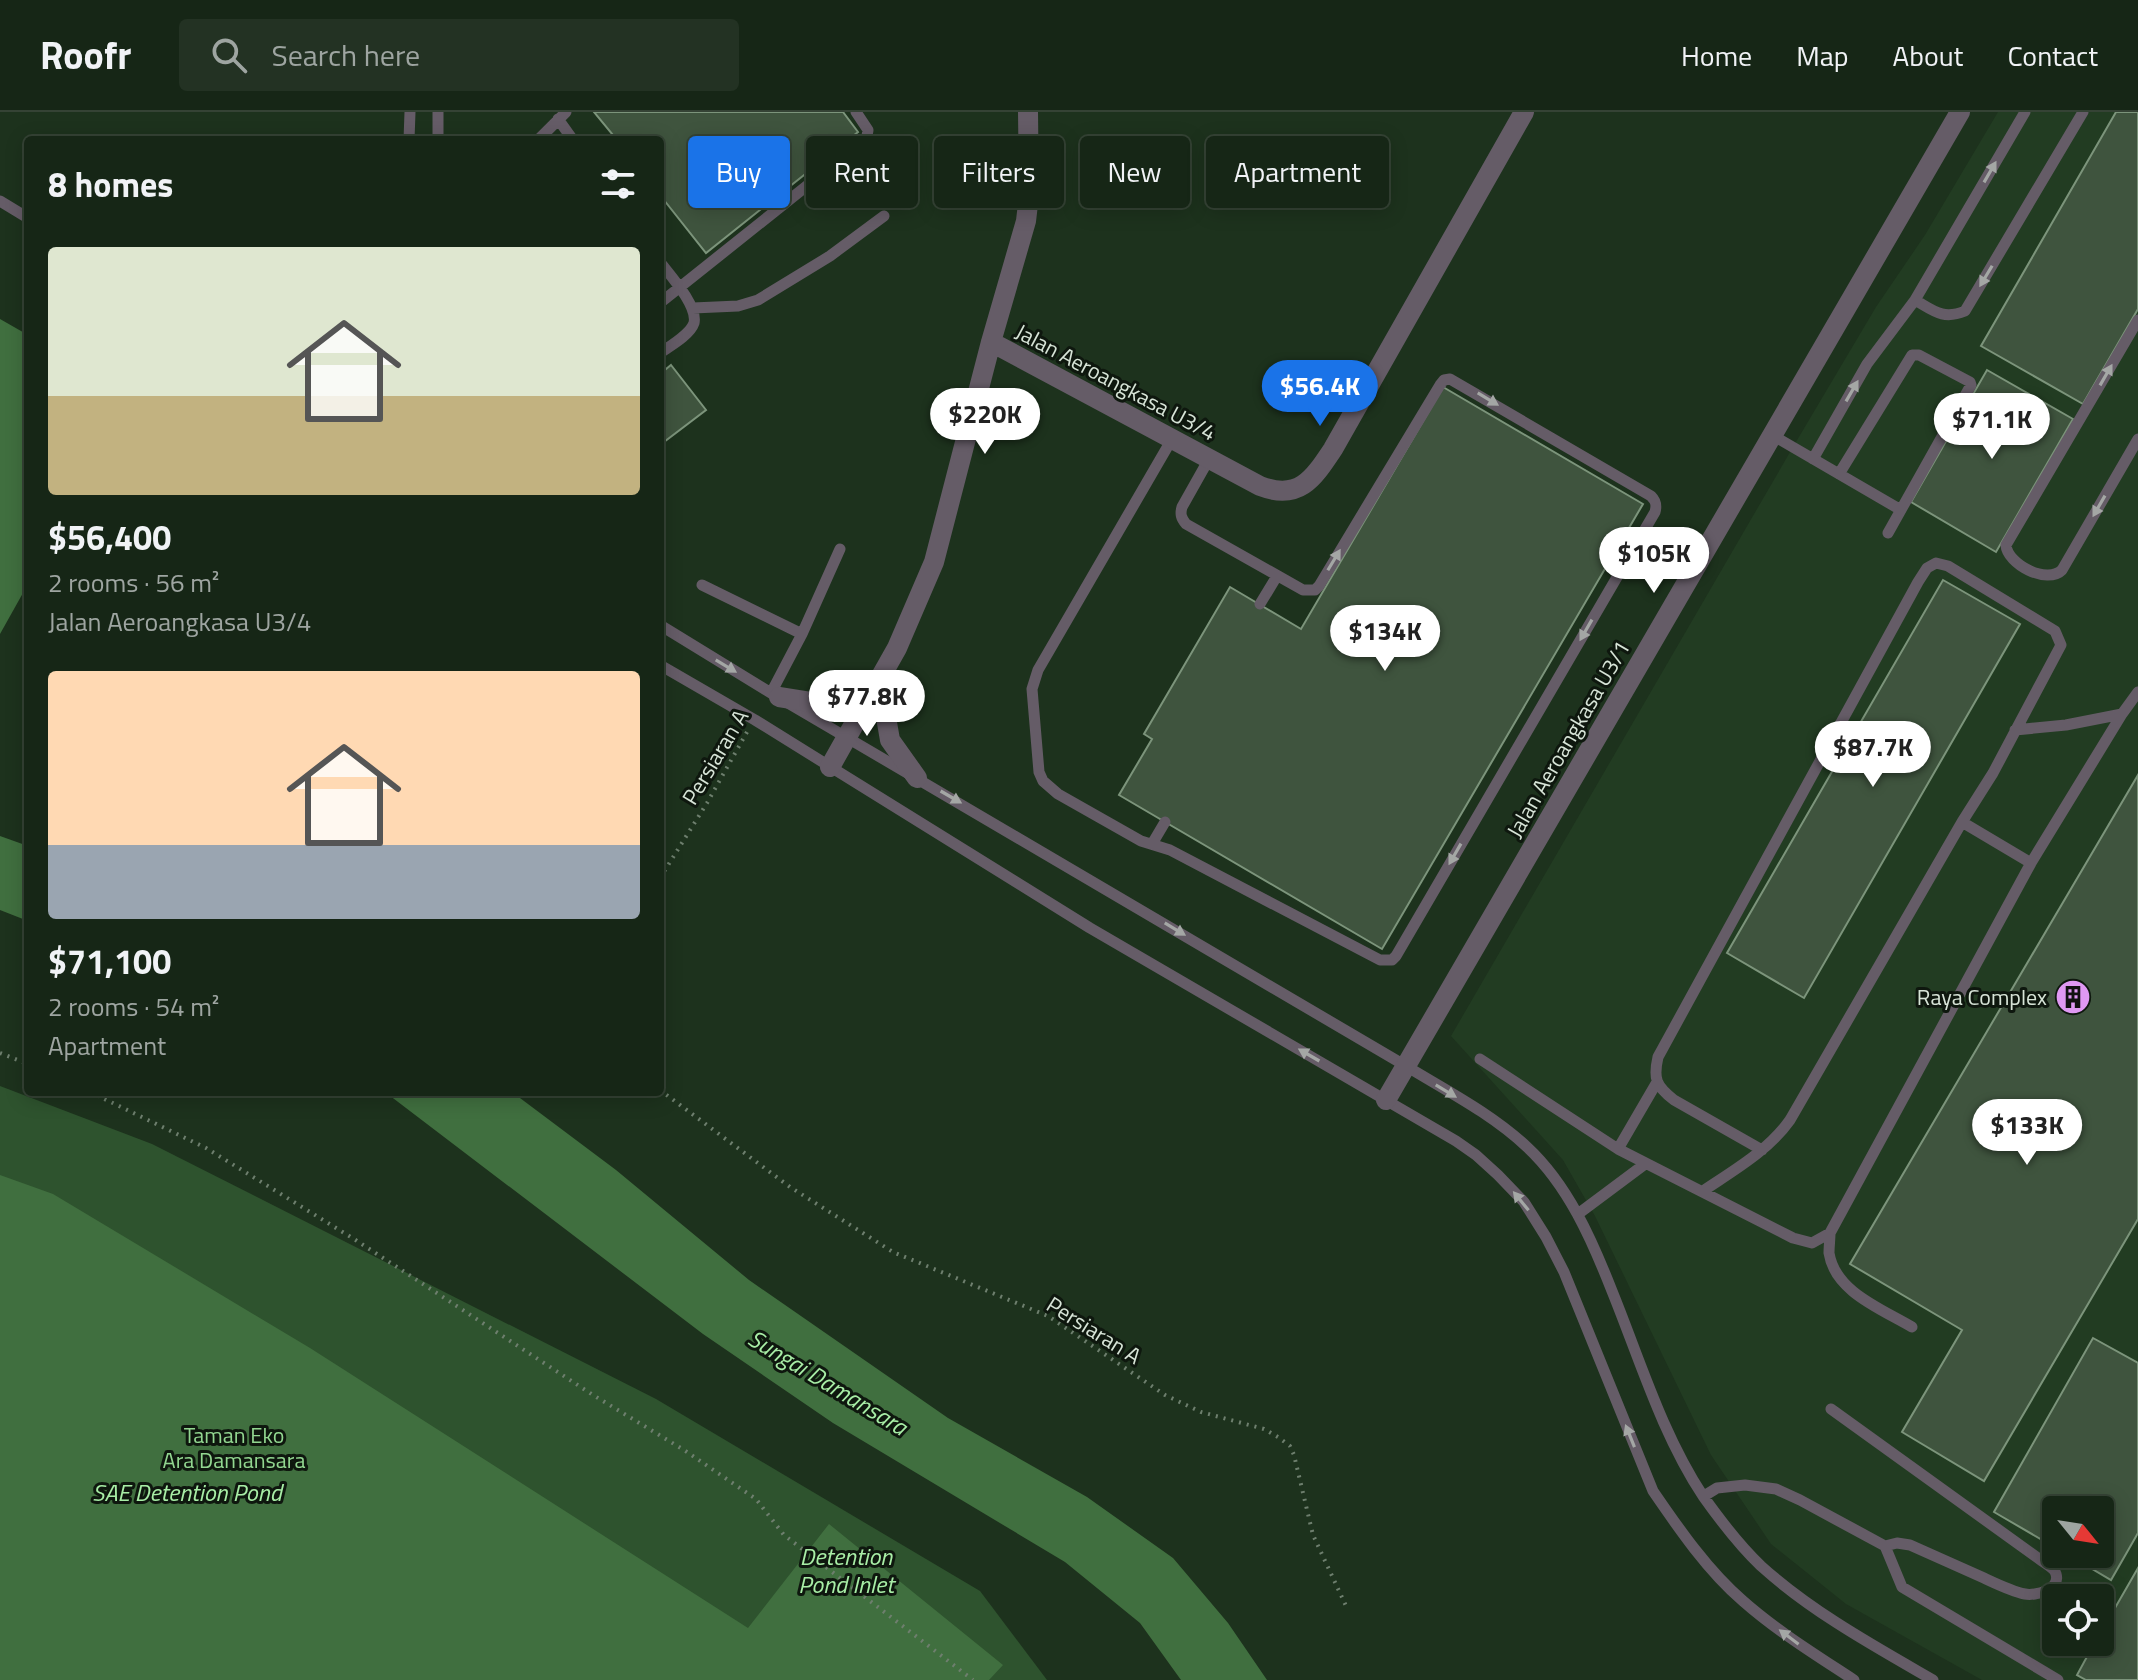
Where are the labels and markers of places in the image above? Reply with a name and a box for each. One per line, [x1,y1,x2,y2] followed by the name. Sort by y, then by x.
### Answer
[1255,360,1385,428] pin: $56.4K
[929,388,1041,456] pin: $220K
[1927,393,2057,461] pin: $71.1K
[1598,527,1710,595] pin: $105K
[1329,605,1441,673] pin: $134K
[802,670,932,738] pin: $77.8K
[1808,721,1938,789] pin: $87.7K
[2054,978,2092,1016] building icon: Raya Complex
[1917,980,2047,1014] place label: Raya Complex
[1971,1099,2083,1167] pin: $133K

